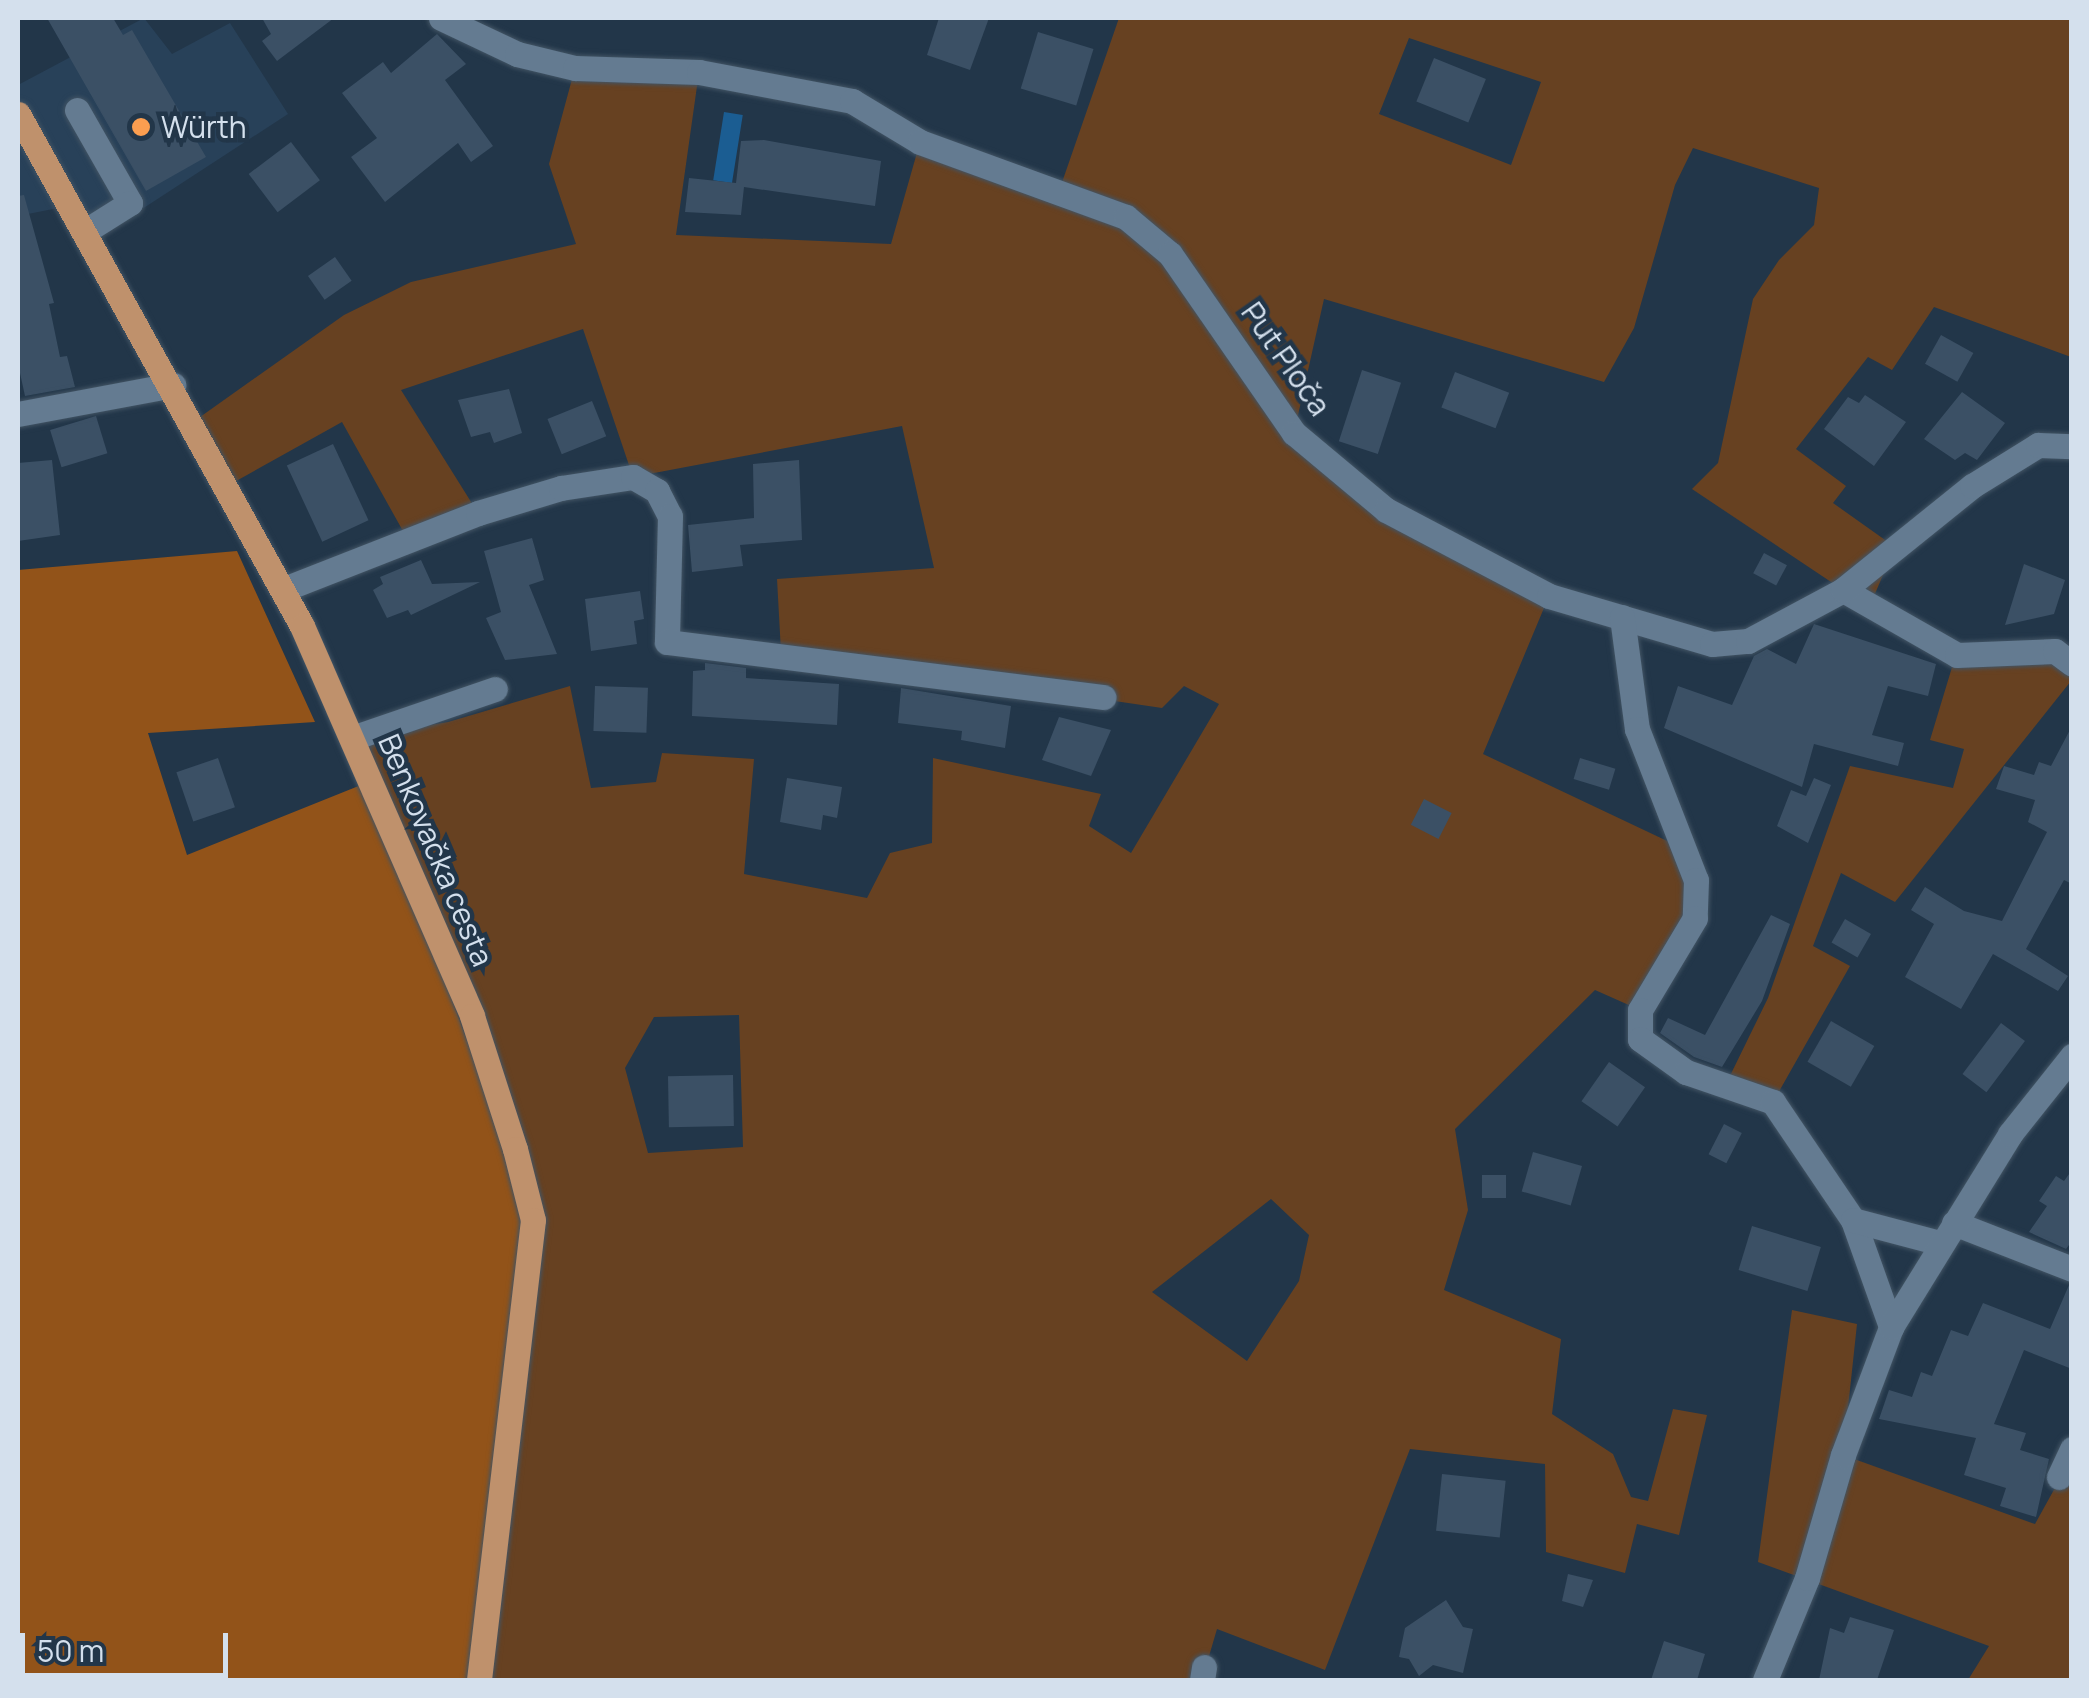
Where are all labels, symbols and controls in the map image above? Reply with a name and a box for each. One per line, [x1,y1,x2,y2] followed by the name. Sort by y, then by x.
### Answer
[161,109,247,145] place label: Würth
[130,116,152,138] marker: Würth
[1234,295,1338,423] street label: Put Ploča
[371,729,501,971] street label: Benkovačka cesta
[25,1613,232,1675] scale bar
[37,1630,104,1671] text: 50 m

